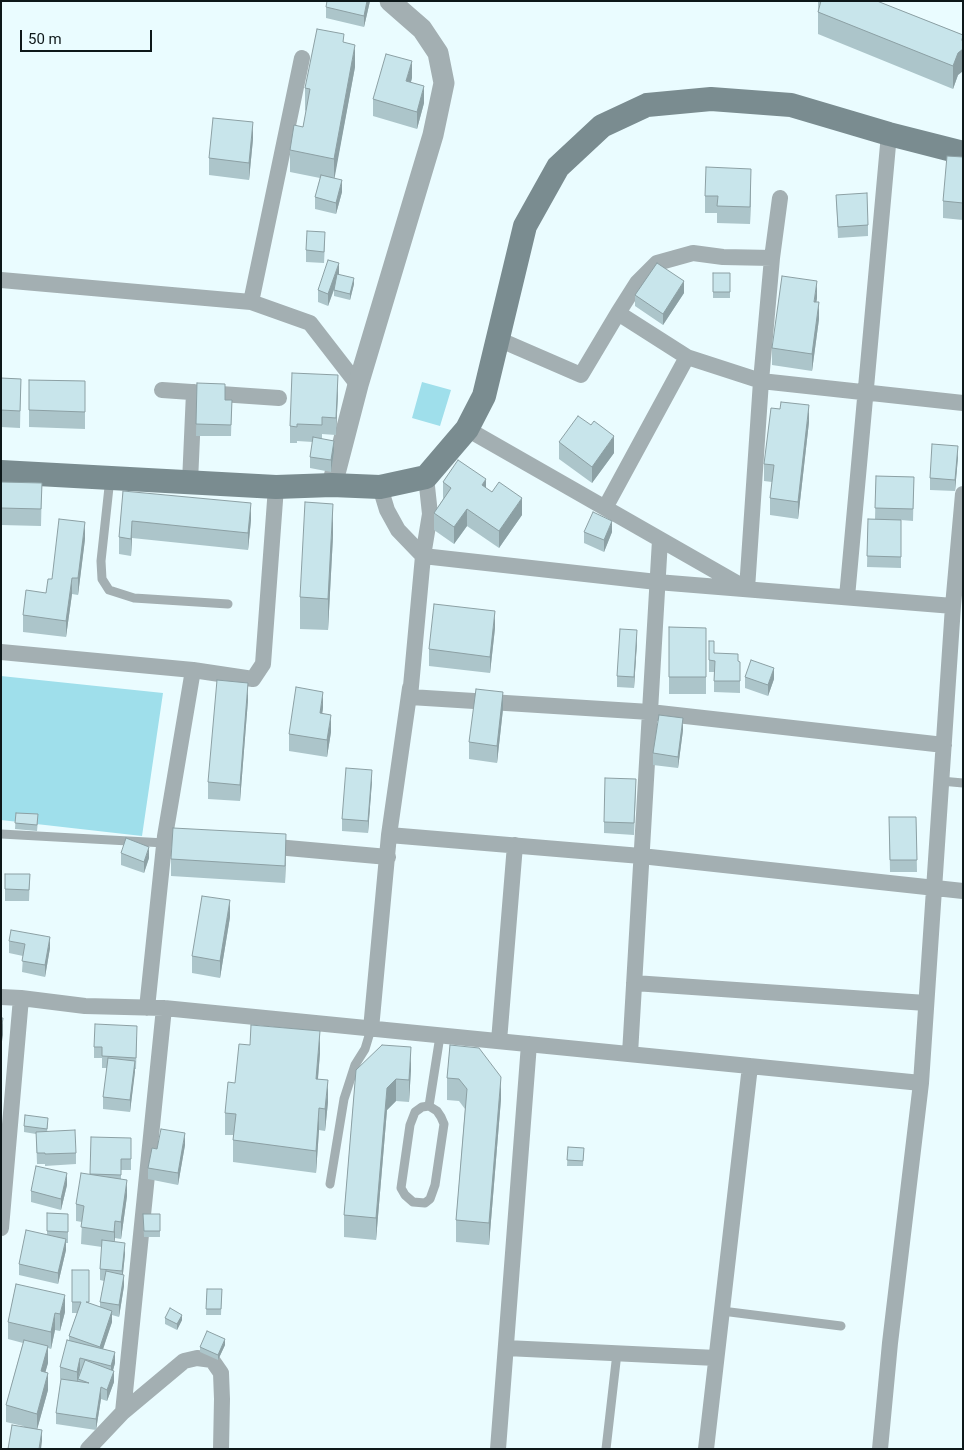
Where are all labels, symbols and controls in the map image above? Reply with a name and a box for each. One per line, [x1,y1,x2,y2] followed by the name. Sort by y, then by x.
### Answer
[22,20,155,52] scale bar
[28,30,62,48] text: 50 m

